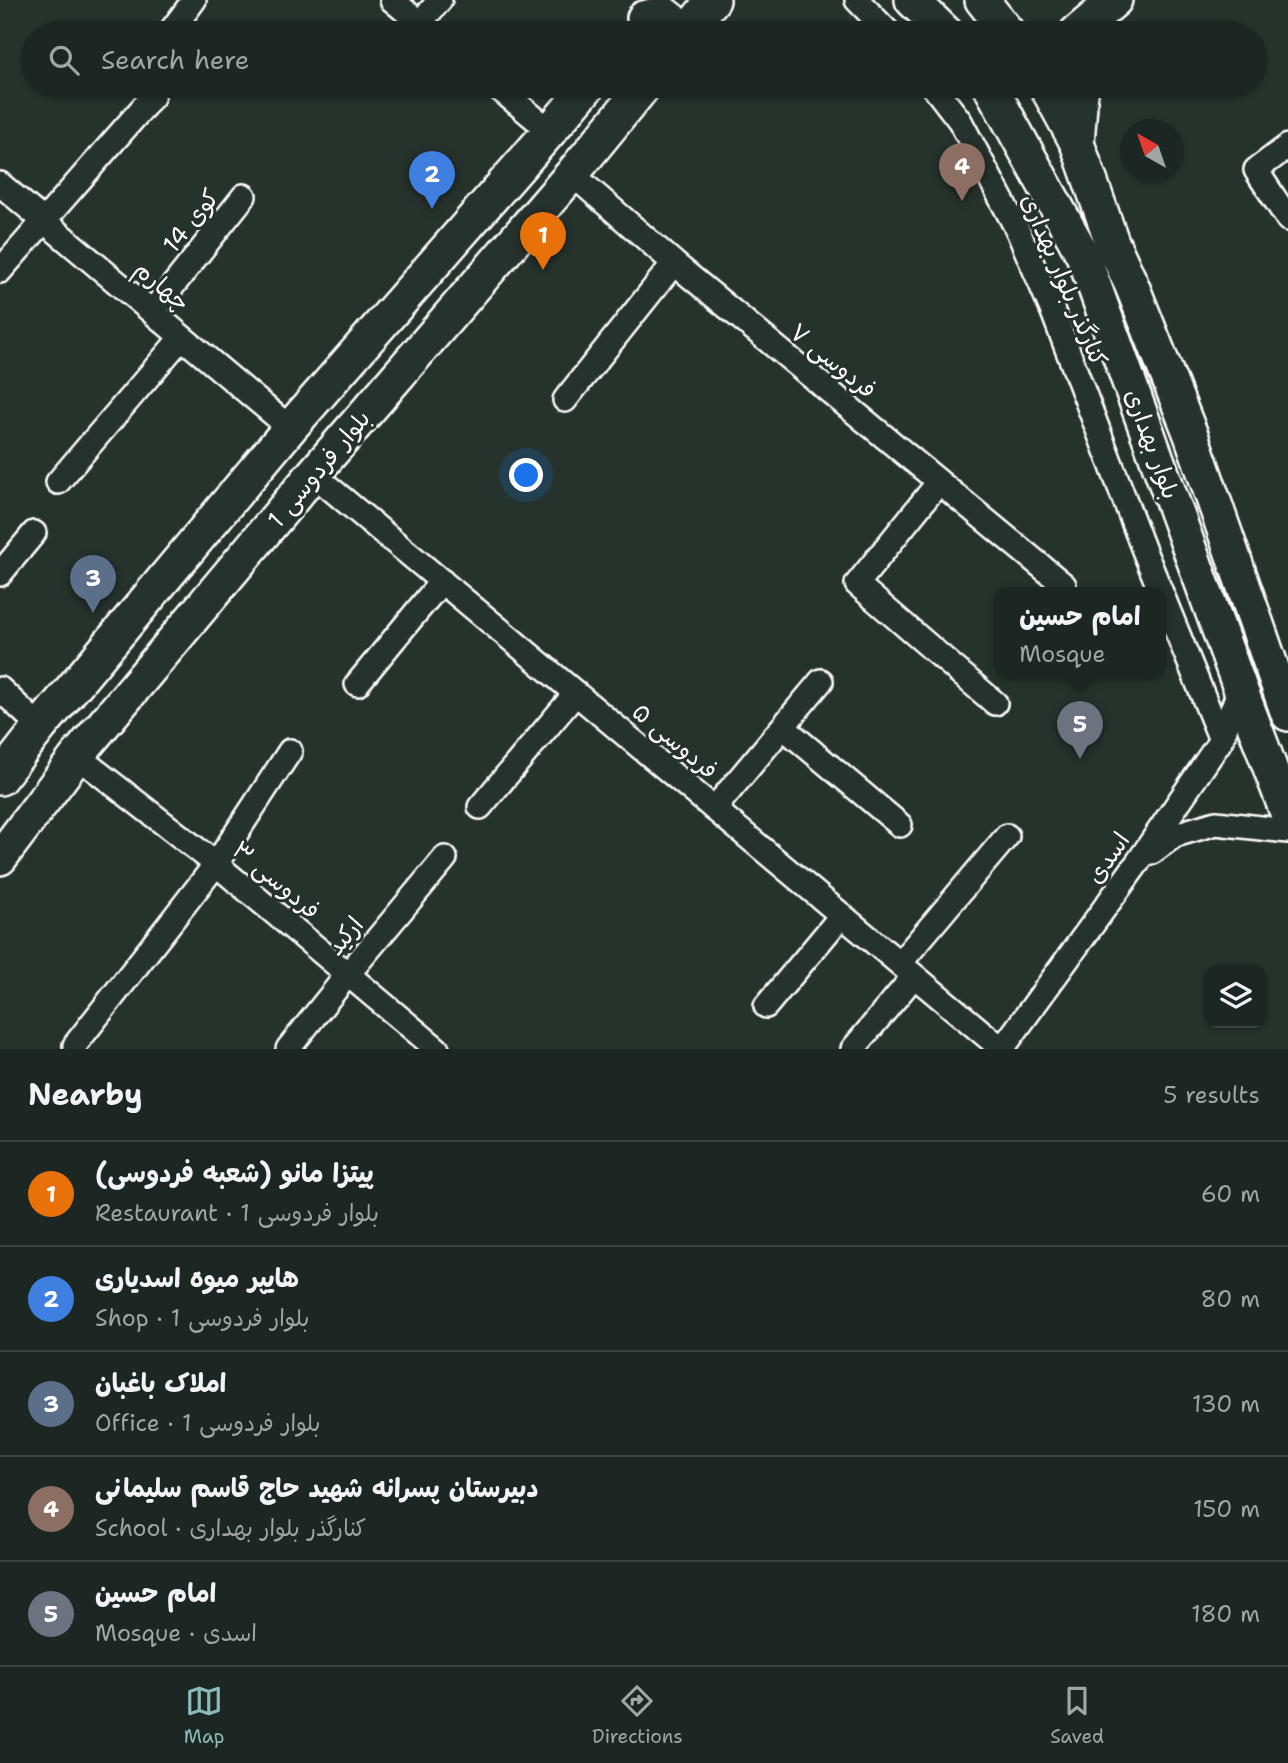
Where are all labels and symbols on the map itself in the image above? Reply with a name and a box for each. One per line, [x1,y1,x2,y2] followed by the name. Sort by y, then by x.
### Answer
[1120,119,1183,182] north arrow
[939,143,985,201] pin: 4
[409,151,455,209] pin: 2
[156,182,226,260] street label: کوی 14
[1013,189,1115,371] street label: کنارگذر بلوار بهداری
[520,212,566,270] pin: 1
[126,253,197,320] street label: چهارم
[783,316,883,406] street label: فردوسی ۷
[1117,385,1187,503] street label: بلوار بهداری
[260,403,378,535] street label: بلوار فردوسی 1
[509,458,543,492] your location
[70,555,116,613] pin: 3
[625,696,725,786] street label: فردوسی ۵
[1057,701,1103,759] pin: 5
[1079,826,1137,890] street label: اسدی
[225,834,327,926] street label: فردوسی ۳
[319,910,371,962] street label: ارکید

